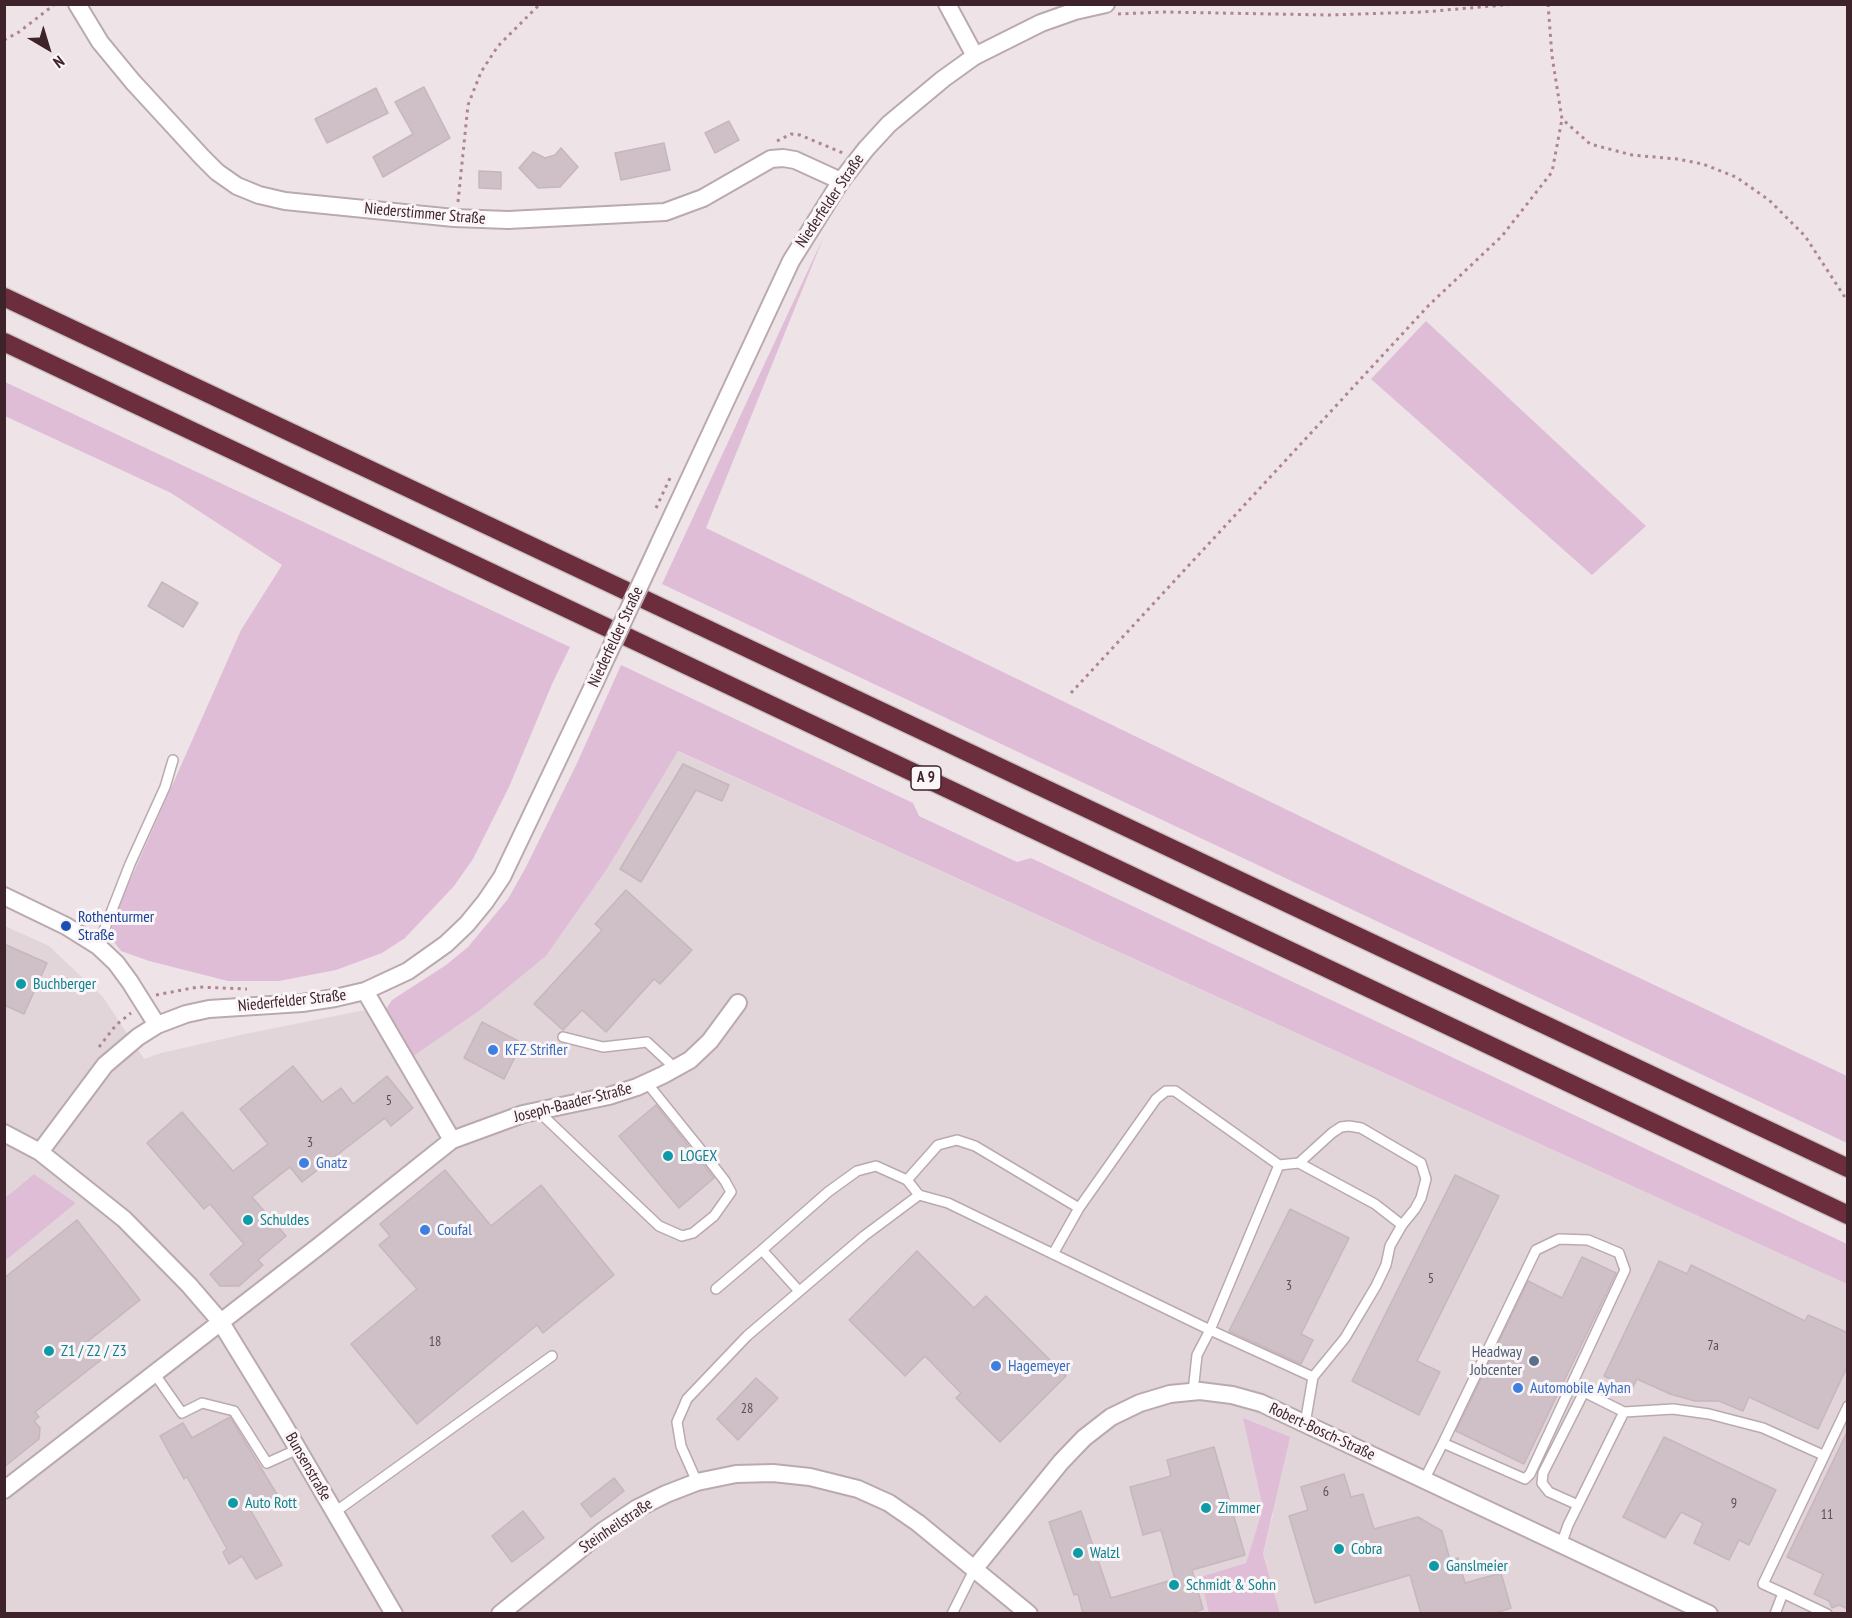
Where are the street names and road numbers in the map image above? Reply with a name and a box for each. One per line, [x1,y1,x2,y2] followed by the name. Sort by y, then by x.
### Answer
[792,151,868,251] street label: Niederfelder Straße
[364,199,486,229] street label: Niederstimmer Straße
[584,584,648,690] street label: Niederfelder Straße
[911,766,941,790] road number: A 9
[237,986,347,1016] street label: Niederfelder Straße
[512,1079,634,1127] street label: Joseph-Baader-Straße
[1266,1399,1378,1465] street label: Robert-Bosch-Straße
[281,1429,335,1505] street label: Bunsenstraße
[576,1495,656,1557] street label: Steinheilstraße

